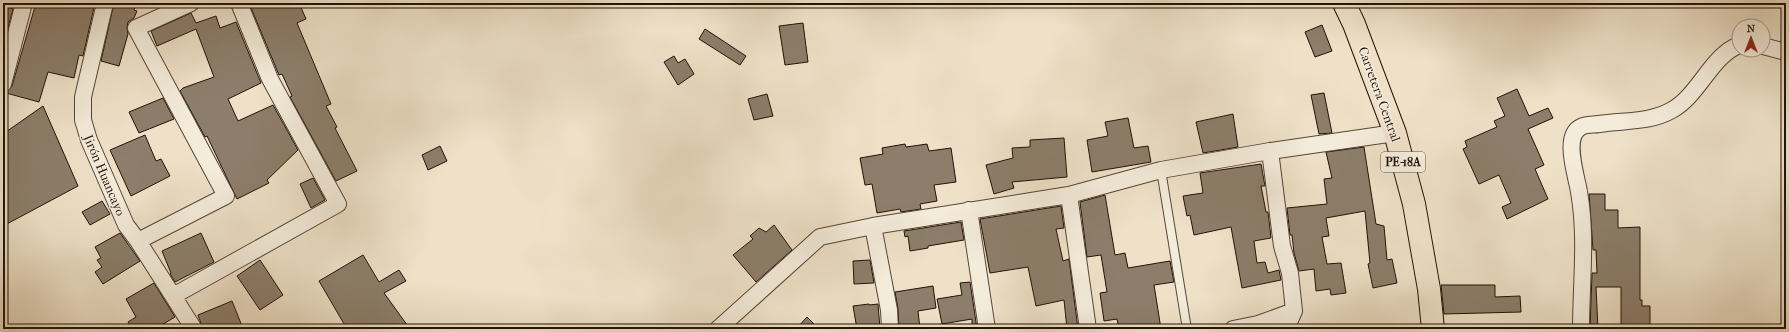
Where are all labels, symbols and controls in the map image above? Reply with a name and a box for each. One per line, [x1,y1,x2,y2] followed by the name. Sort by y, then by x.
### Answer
[1731,18,1771,58] north arrow
[1747,22,1756,35] text: N
[1355,45,1404,144] street label: Carretera Central
[80,131,129,218] street label: Jirón Huancayo
[1381,152,1425,172] road number: PE-18A

